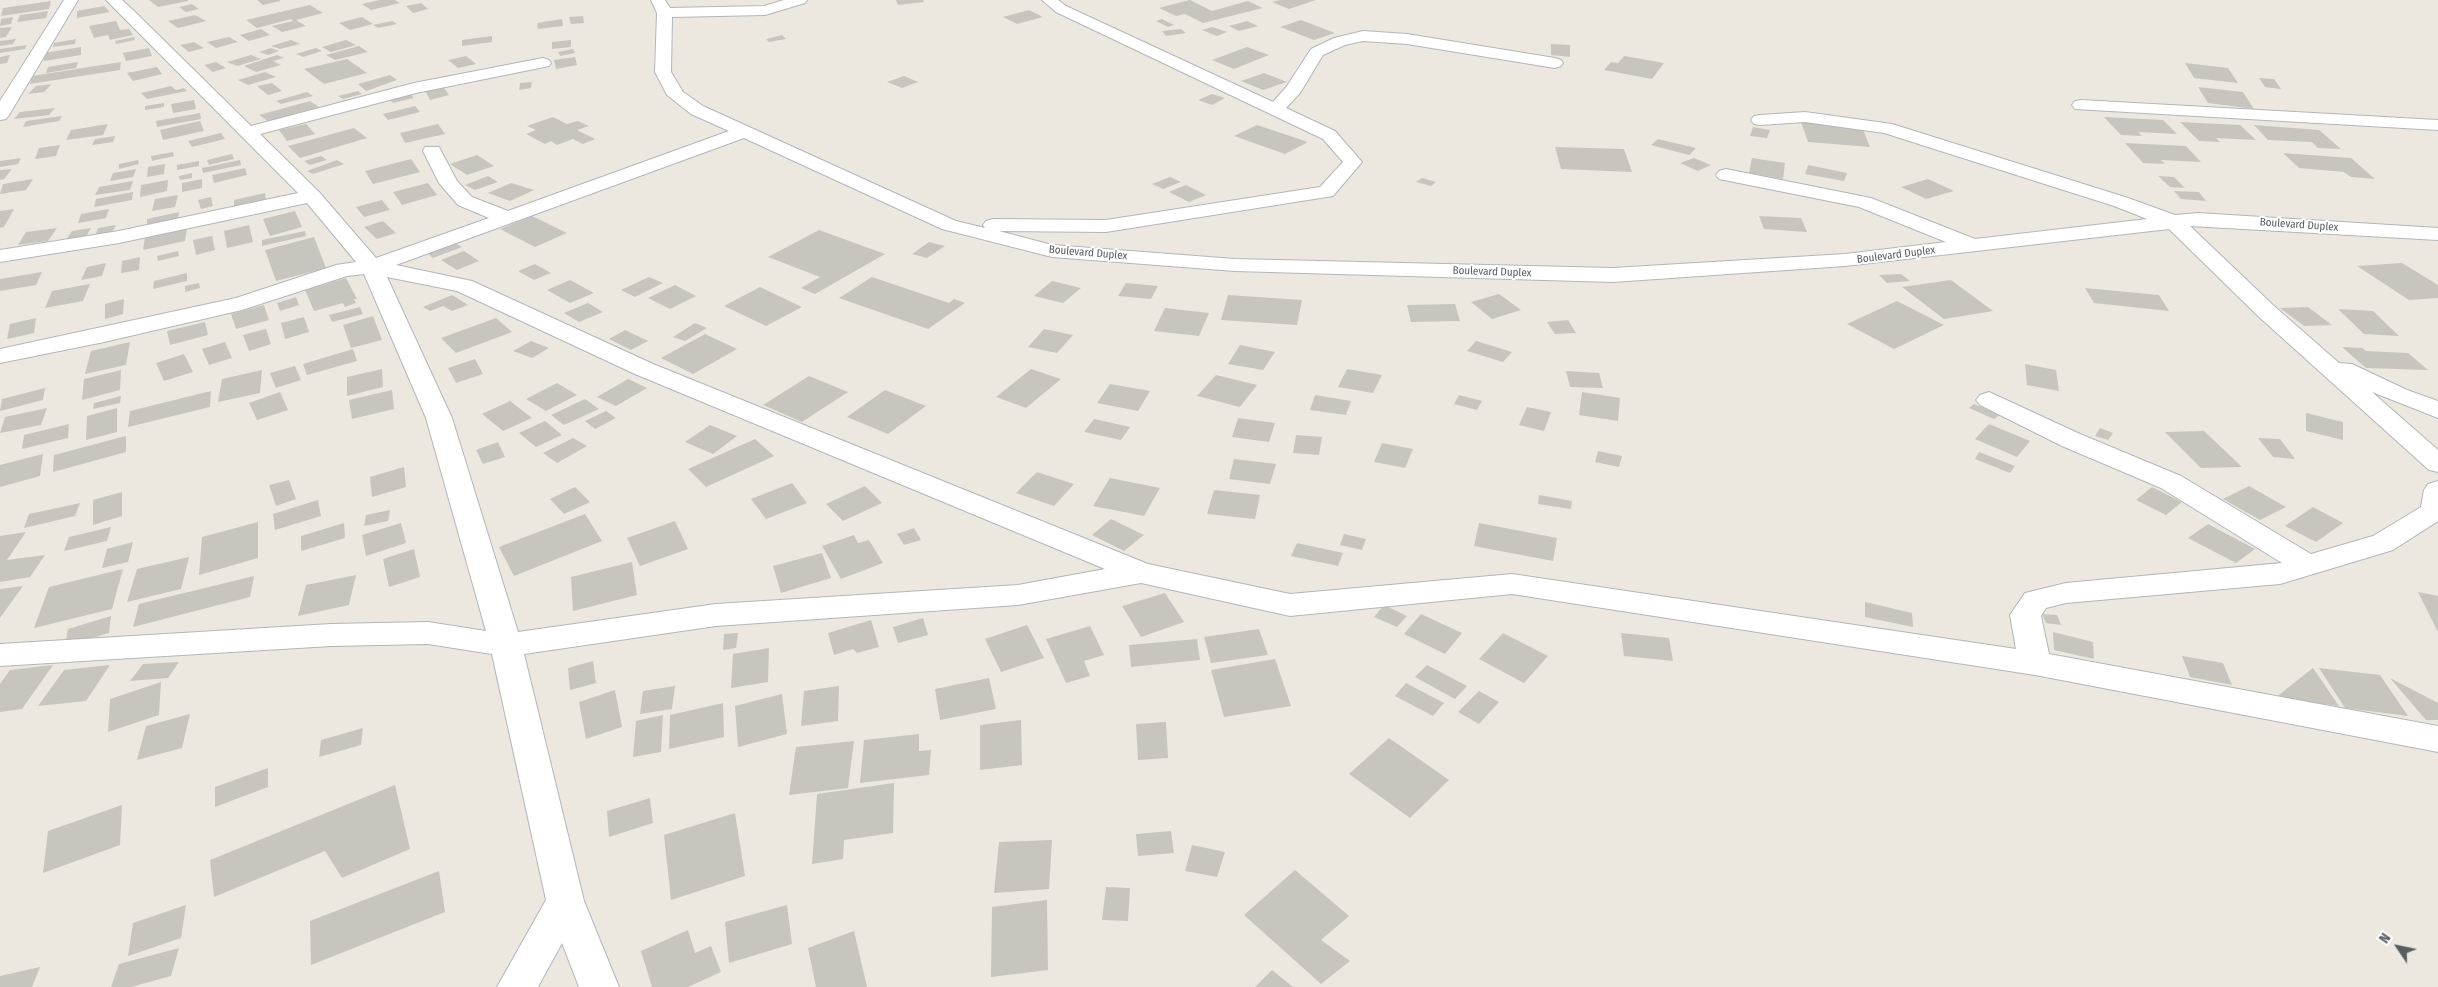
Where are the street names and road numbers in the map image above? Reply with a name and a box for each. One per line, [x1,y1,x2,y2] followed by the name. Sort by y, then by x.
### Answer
[2259,216,2339,234] street label: Boulevard Duplex
[1048,243,1128,263] street label: Boulevard Duplex
[1856,244,1936,266] street label: Boulevard Duplex
[1452,264,1532,280] street label: Boulevard Duplex

